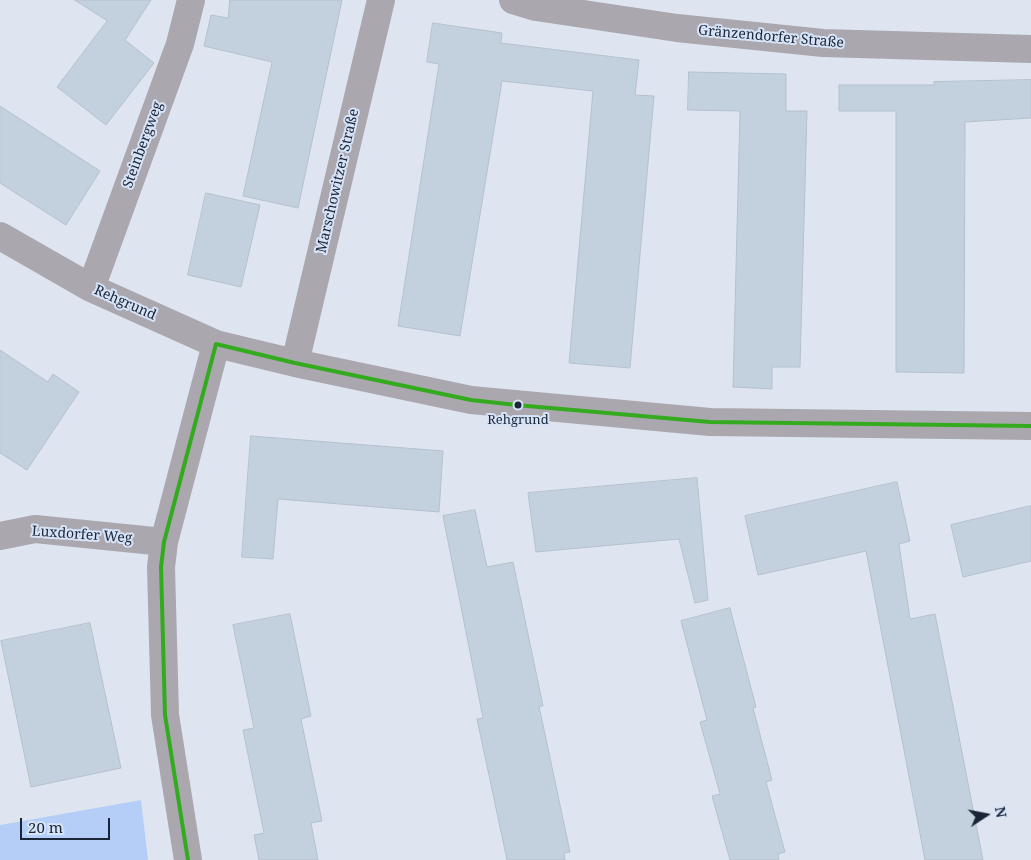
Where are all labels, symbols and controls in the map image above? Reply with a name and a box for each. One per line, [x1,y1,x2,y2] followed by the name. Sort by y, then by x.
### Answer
[697,22,845,52] street label: Gränzendorfer Straße
[120,99,166,191] street label: Steinbergweg
[313,107,363,255] street label: Marschowitzer Straße
[91,282,159,324] street label: Rehgrund
[513,400,523,410] marker: Rehgrund
[487,412,549,428] place label: Rehgrund
[31,523,133,547] street label: Luxdorfer Weg
[961,790,1011,840] north arrow
[991,805,1012,819] text: N
[22,808,112,840] scale bar
[28,817,63,837] text: 20 m

